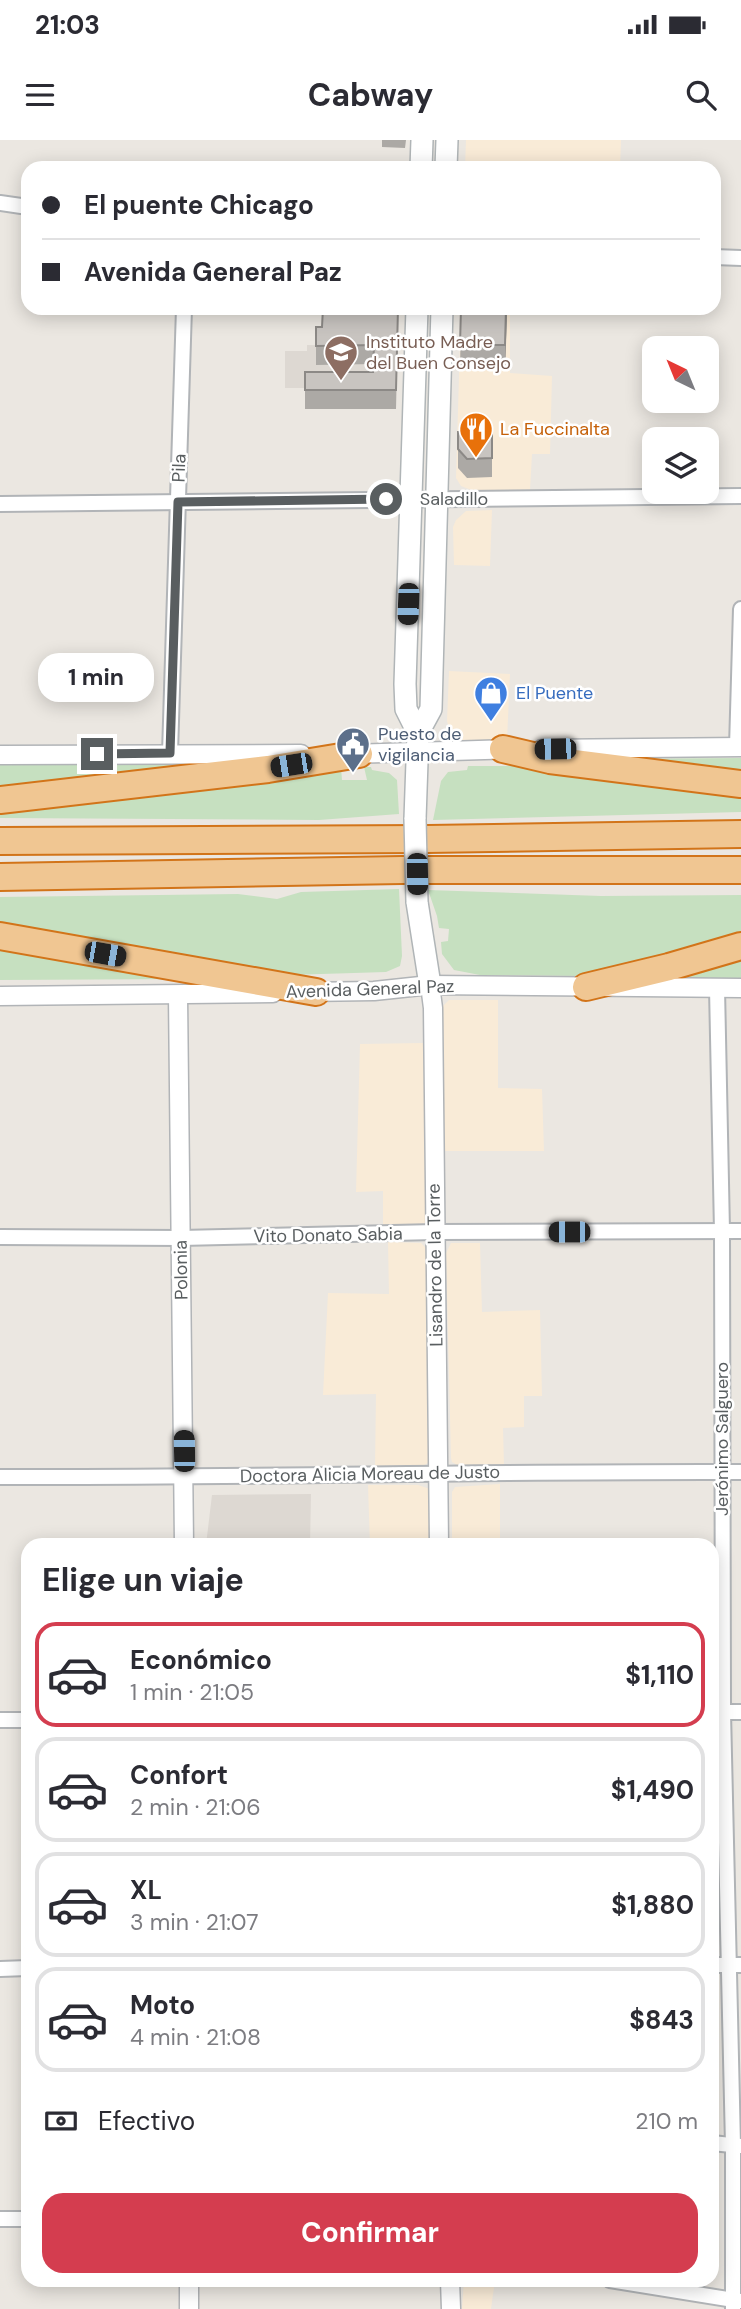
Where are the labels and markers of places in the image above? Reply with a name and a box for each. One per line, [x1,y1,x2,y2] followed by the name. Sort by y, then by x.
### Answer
[366,330,511,375] place label: Instituto Madre del Buen Consejo
[322,333,360,382] school or university icon: Instituto Madre del Buen Consejo
[457,410,495,459] restaurant icon: La Fuccinalta
[500,417,610,441] place label: La Fuccinalta
[472,674,510,723] shop icon: El Puente
[516,681,593,705] place label: El Puente
[378,722,461,767] place label: Puesto de vigilancia
[334,725,372,774] public building icon: Puesto de vigilancia

